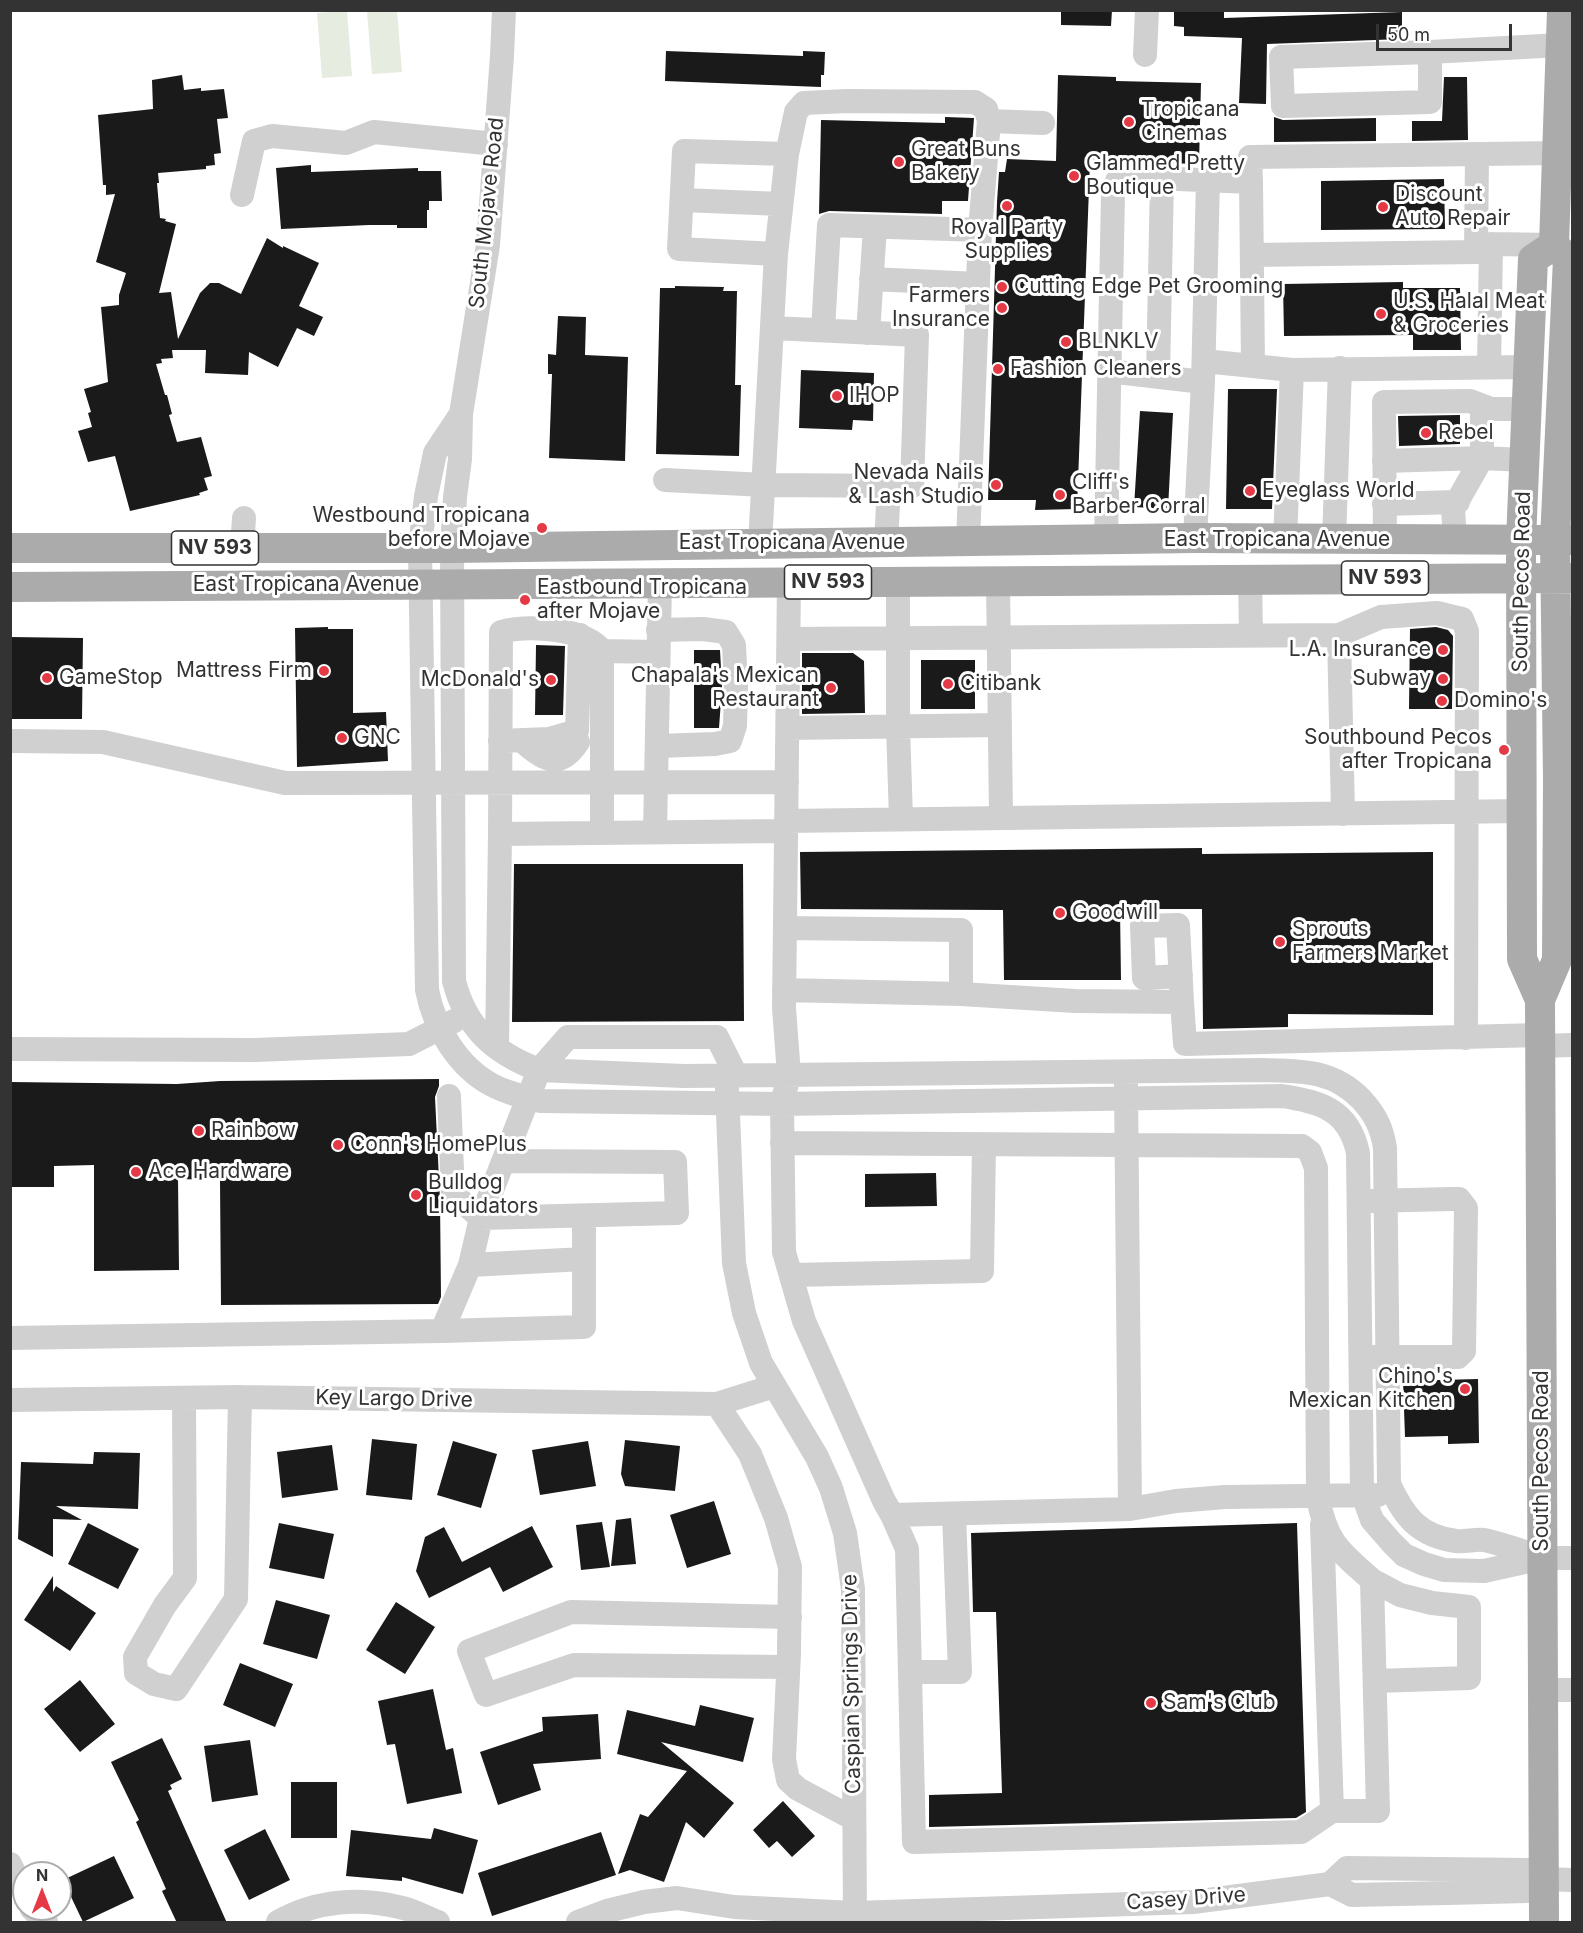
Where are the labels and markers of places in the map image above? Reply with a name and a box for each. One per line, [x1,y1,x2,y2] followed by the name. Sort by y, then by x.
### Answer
[1141,97,1240,147] place label: Tropicana Cinemas
[1122,115,1136,129] marker: Tropicana Cinemas
[911,137,1021,187] place label: Great Buns Bakery
[1086,151,1245,201] place label: Glammed Pretty Boutique
[892,155,906,169] marker: Great Buns Bakery
[1067,169,1081,183] marker: Glammed Pretty Boutique
[1395,182,1510,232] place label: Discount Auto Repair
[1000,199,1014,213] marker: Royal Party Supplies
[1376,200,1390,214] marker: Discount Auto Repair
[951,215,1063,265] place label: Royal Party Supplies
[1014,274,1283,300] place label: Cutting Edge Pet Grooming
[995,280,1009,294] marker: Cutting Edge Pet Grooming
[892,283,990,333] place label: Farmers Insurance
[1393,289,1545,339] place label: U.S. Halal Meat & Groceries
[995,301,1009,315] marker: Farmers Insurance
[1374,307,1388,321] marker: U.S. Halal Meat & Groceries
[1078,329,1158,355] place label: BLNKLV
[1059,335,1073,349] marker: BLNKLV
[1010,356,1181,382] place label: Fashion Cleaners
[991,362,1005,376] marker: Fashion Cleaners
[849,383,900,409] place label: IHOP
[830,389,844,403] marker: IHOP
[1438,420,1494,446] place label: Rebel
[1419,426,1433,440] marker: Rebel
[848,460,984,510] place label: Nevada Nails & Lash Studio
[1072,470,1206,520] place label: Cliff's Barber Corral
[989,478,1003,492] marker: Nevada Nails & Lash Studio
[1262,478,1414,504] place label: Eyeglass World
[1243,484,1257,498] marker: Eyeglass World
[1053,488,1067,502] marker: Cliff's Barber Corral
[312,503,530,553] place label: Westbound Tropicana before Mojave
[535,521,549,535] marker: Westbound Tropicana before Mojave
[537,575,747,625] place label: Eastbound Tropicana after Mojave
[518,593,532,607] marker: Eastbound Tropicana after Mojave
[1289,637,1431,663] place label: L.A. Insurance
[1436,643,1450,657] marker: L.A. Insurance
[176,658,312,684] place label: Mattress Firm
[631,663,819,713] place label: Chapala's Mexican Restaurant
[317,664,331,678] marker: Mattress Firm
[59,665,163,691] place label: GameStop
[1352,666,1431,692] place label: Subway
[421,667,539,693] place label: McDonald's
[40,671,54,685] marker: GameStop
[960,671,1041,697] place label: Citibank
[1436,672,1450,686] marker: Subway
[544,673,558,687] marker: McDonald's
[941,677,955,691] marker: Citibank
[824,681,838,695] marker: Chapala's Mexican Restaurant
[1454,688,1547,714] place label: Domino's
[1435,694,1449,708] marker: Domino's
[354,725,401,751] place label: GNC
[1304,725,1492,775] place label: Southbound Pecos after Tropicana
[335,731,349,745] marker: GNC
[1497,743,1511,757] marker: Southbound Pecos after Tropicana
[1072,900,1158,926] place label: Goodwill
[1053,906,1067,920] marker: Goodwill
[1292,917,1449,967] place label: Sprouts Farmers Market
[1273,935,1287,949] marker: Sprouts Farmers Market
[211,1118,296,1144] place label: Rainbow
[192,1124,206,1138] marker: Rainbow
[350,1132,527,1158] place label: Conn's HomePlus
[331,1138,345,1152] marker: Conn's HomePlus
[148,1159,289,1185] place label: Ace Hardware
[129,1165,143,1179] marker: Ace Hardware
[428,1170,538,1220] place label: Bulldog Liquidators
[409,1188,423,1202] marker: Bulldog Liquidators
[1288,1364,1453,1414] place label: Chino's Mexican Kitchen
[1458,1382,1472,1396] marker: Chino's Mexican Kitchen
[1163,1690,1276,1716] place label: Sam's Club
[1144,1696,1158,1710] marker: Sam's Club

